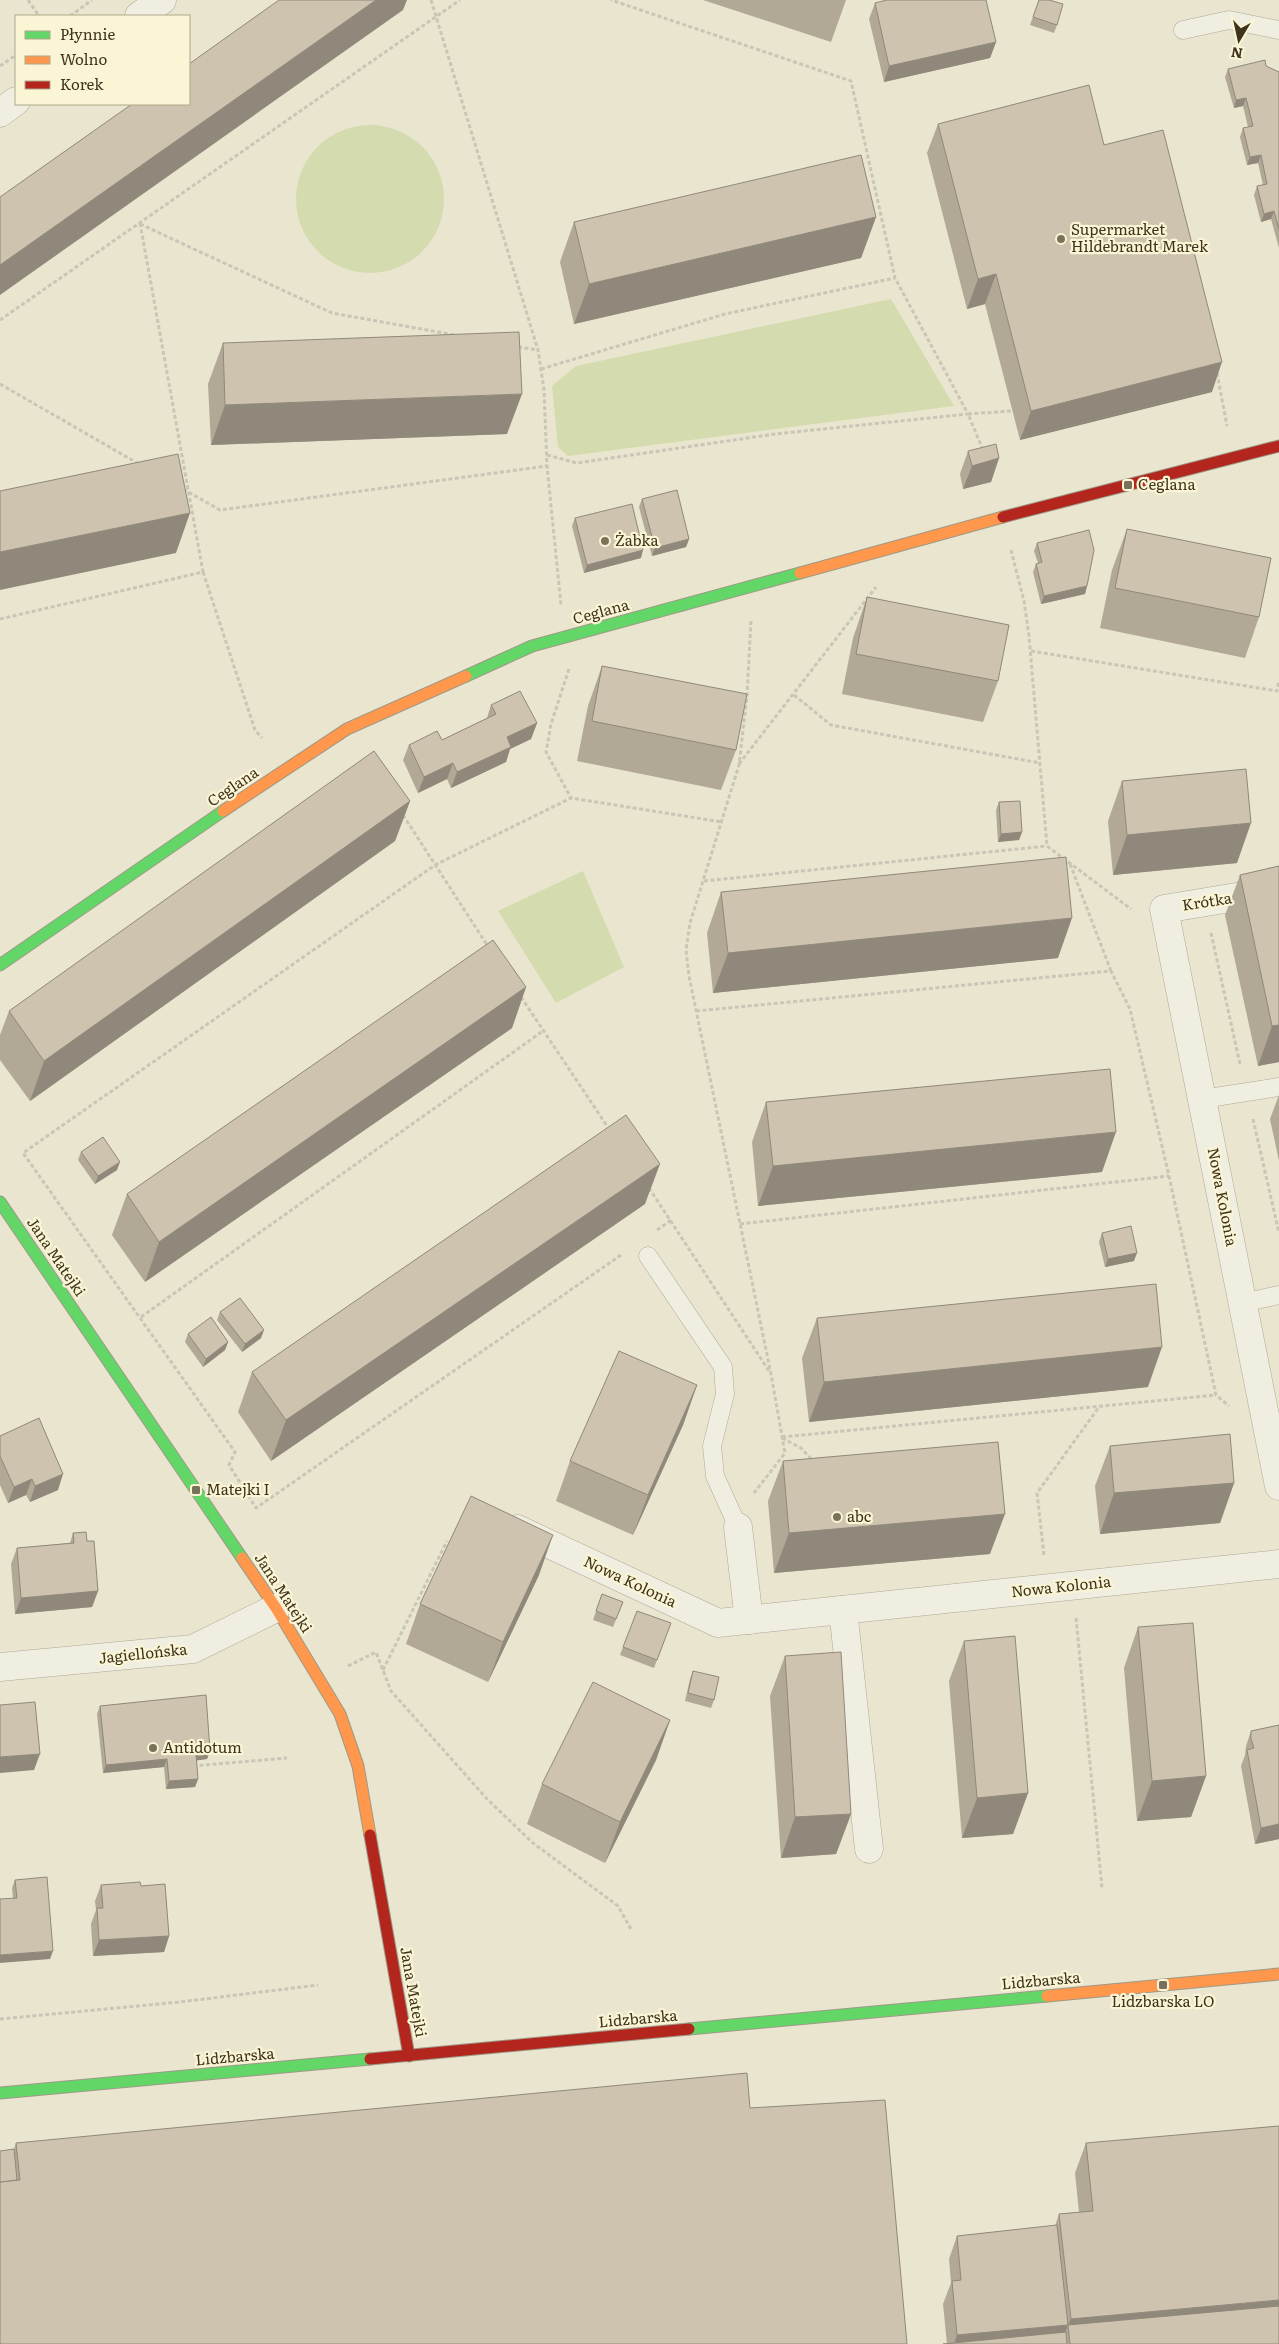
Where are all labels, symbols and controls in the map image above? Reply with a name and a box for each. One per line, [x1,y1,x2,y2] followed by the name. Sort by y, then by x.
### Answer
[15,15,190,105] legend
[1214,15,1264,65] north arrow
[60,22,115,45] text: Płynnie
[1229,43,1244,65] text: N
[60,47,107,70] text: Wolno
[60,72,104,95] text: Korek
[1071,217,1209,257] place label: Supermarket Hildebrandt Marek
[1055,233,1067,245] marker: Supermarket Hildebrandt Marek
[1138,472,1196,495] place label: Ceglana
[1122,479,1134,491] marker: Ceglana
[615,528,660,551] place label: Żabka
[599,535,611,547] marker: Żabka
[570,592,632,629] street label: Ceglana
[202,760,263,811] street label: Ceglana
[1180,885,1234,916] street label: Krótka
[1203,1145,1245,1249] street label: Nowa Kolonia
[22,1212,92,1300] street label: Jana Matejki
[206,1477,270,1500] place label: Matejki I
[190,1484,202,1496] marker: Matejki I
[847,1504,872,1527] place label: abc
[831,1511,843,1523] marker: abc
[250,1548,319,1637] street label: Jana Matejki
[580,1549,682,1613] street label: Nowa Kolonia
[1010,1569,1113,1602] street label: Nowa Kolonia
[97,1636,189,1669] street label: Jagiellońska
[163,1735,242,1758] place label: Antidotum
[147,1742,159,1754] marker: Antidotum
[395,1945,434,2039] street label: Jana Matejki
[1000,1965,1082,1994] street label: Lidzbarska
[1157,1979,1169,1991] marker: Lidzbarska LO
[1112,1989,1214,2012] place label: Lidzbarska LO
[597,2003,679,2032] street label: Lidzbarska
[194,2041,276,2070] street label: Lidzbarska

